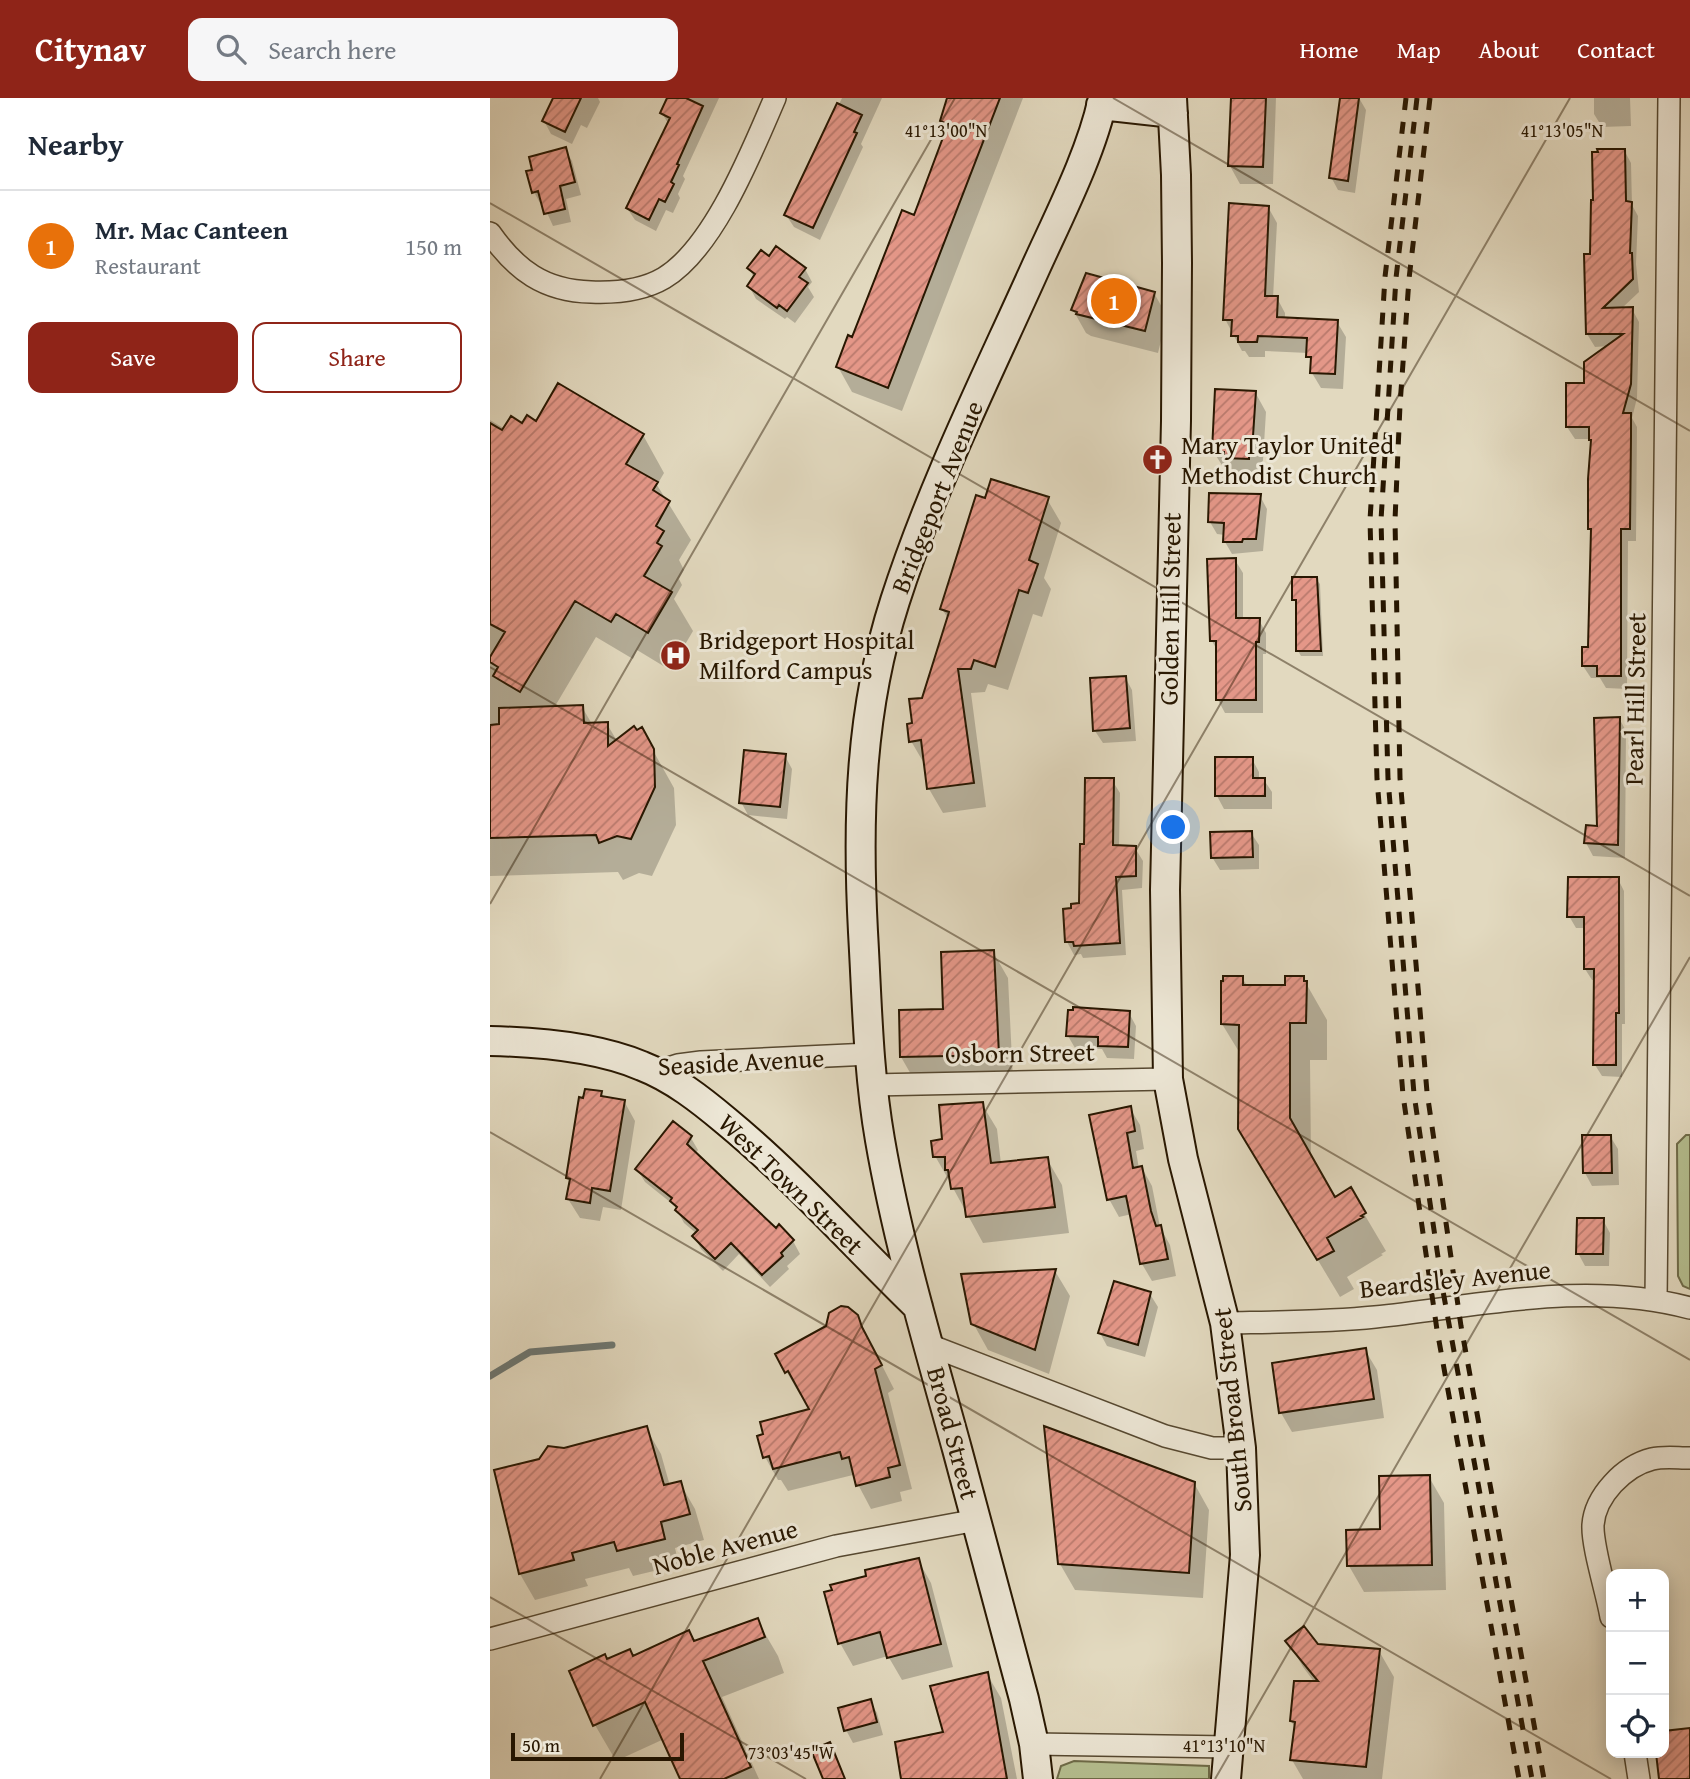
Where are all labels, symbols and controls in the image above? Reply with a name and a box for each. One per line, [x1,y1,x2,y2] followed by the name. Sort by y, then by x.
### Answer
[188,18,678,81] search box
[35,25,146,73] text: Citynav
[212,30,250,68] icon: search
[268,30,396,69] text: Search here
[1300,32,1359,67] text: Home
[1397,32,1441,67] text: Map
[1479,32,1539,67] text: About
[1577,32,1655,67] text: Contact
[905,117,988,144] text: 41°13'00"N
[1521,117,1604,144] text: 41°13'05"N
[28,122,124,166] text: Nearby
[95,210,288,249] text: Mr. Mac Canteen
[45,230,57,263] text: 1
[405,230,462,263] text: 150 m
[95,249,201,282] text: Restaurant
[1091,275,1137,327] pin: 1
[28,322,238,393] button: Save
[252,322,462,393] button: Share
[880,395,993,599] street label: Bridgeport Avenue
[1181,425,1394,494] place label: Mary Taylor United Methodist Church
[1141,443,1175,477] church icon: Mary Taylor United Methodist Church
[1148,512,1191,706] street label: Golden Hill Street
[1613,612,1656,786] street label: Pearl Hill Street
[699,620,915,689] place label: Bridgeport Hospital Milford Campus
[659,638,693,672] hospital icon: Bridgeport Hospital Milford Campus
[1156,810,1190,844] your location
[945,1032,1095,1073] street label: Osborn Street
[657,1038,825,1085] street label: Seaside Avenue
[710,1104,873,1263] street label: West Town Street
[1357,1249,1552,1308] street label: Beardsley Avenue
[1201,1306,1262,1514] street label: South Broad Street
[917,1362,990,1504] street label: Broad Street
[648,1508,802,1585] street label: Noble Avenue
[1606,1569,1669,1758] map controls
[1606,1569,1669,1632] button: +
[1606,1632,1669,1695] button: −
[1606,1695,1669,1758] button: locate
[511,1730,684,1762] scale bar
[522,1731,560,1759] text: 50 m
[1183,1732,1266,1759] text: 41°13'10"N
[748,1739,835,1766] text: 73°03'45"W

